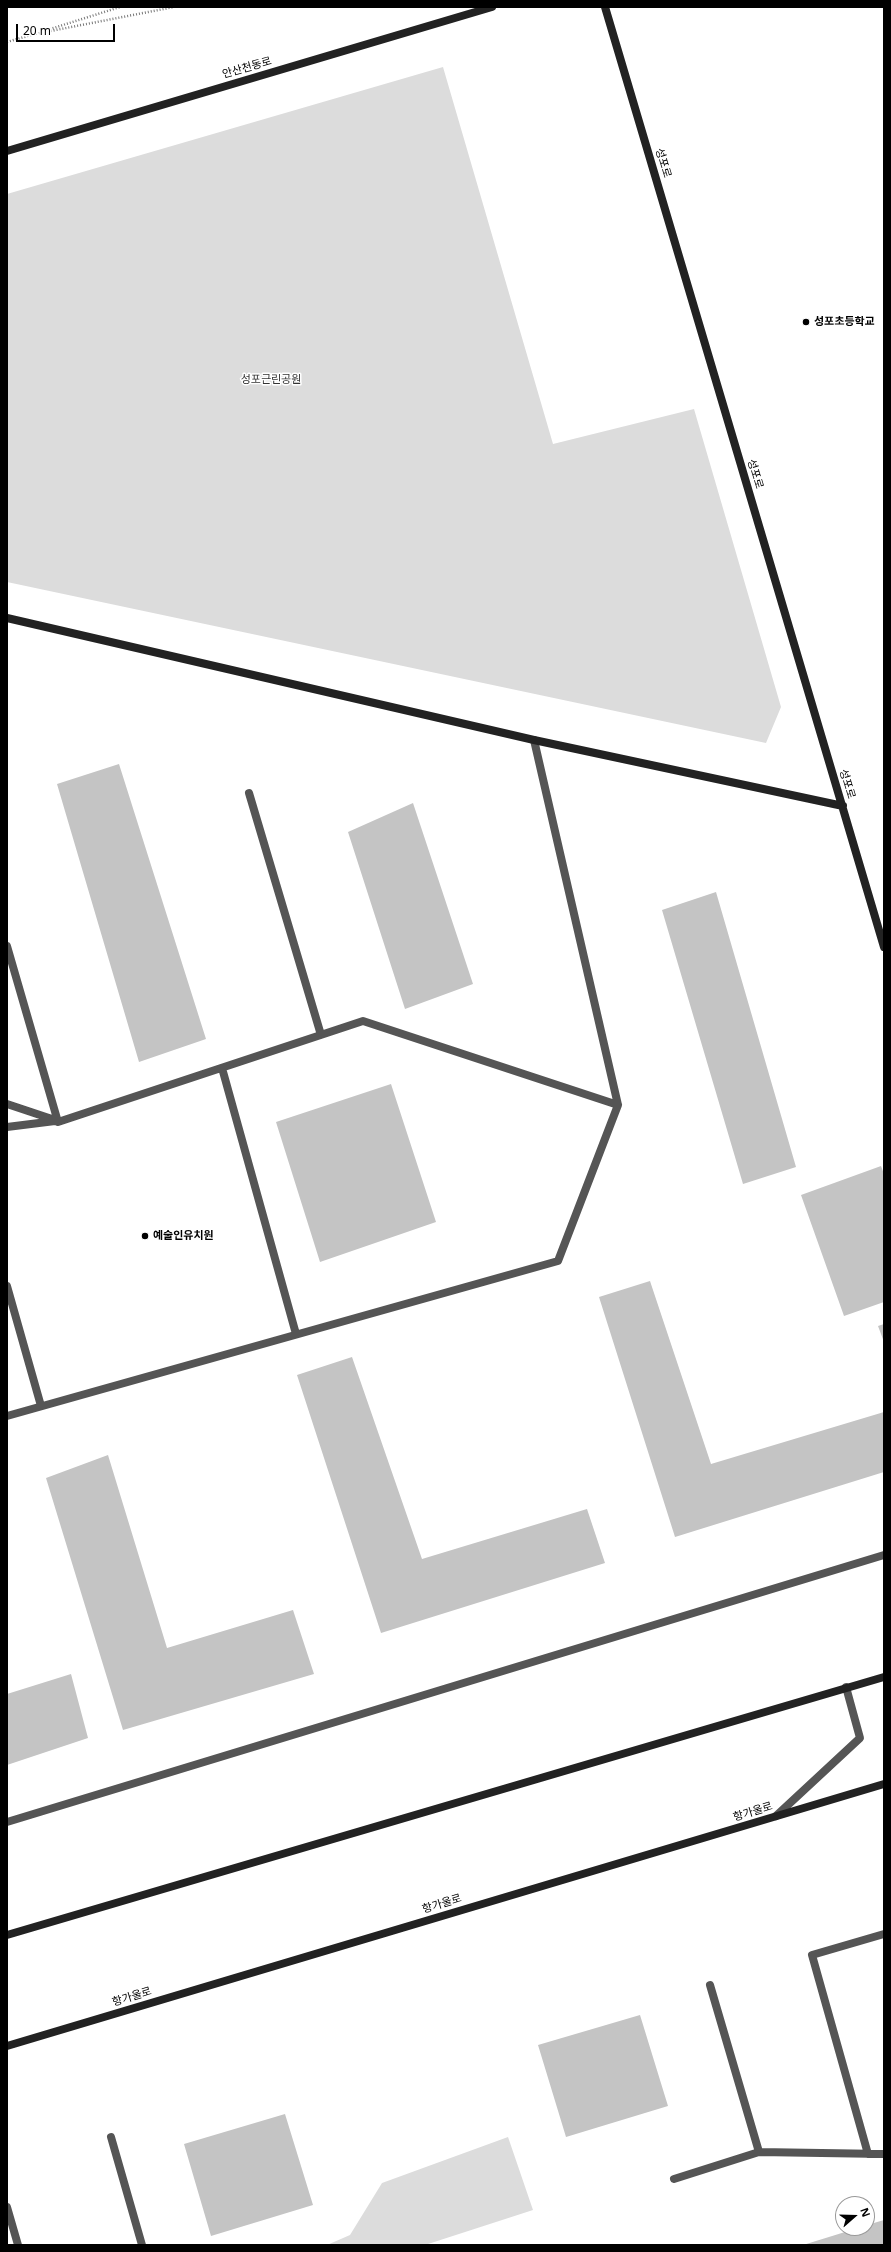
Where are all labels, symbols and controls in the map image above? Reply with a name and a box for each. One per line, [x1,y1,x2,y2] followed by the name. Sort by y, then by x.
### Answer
[18,16,117,42] scale bar
[23,22,51,39] text: 20 m
[221,55,273,81] street label: 안산천동로
[652,147,674,179] street label: 성포로
[814,315,875,329] place label: 성포초등학교
[801,317,811,327] marker: 성포초등학교
[241,373,301,387] park label: 성포근린공원
[744,458,766,490] street label: 성포로
[836,768,858,800] street label: 성포로
[153,1229,214,1243] place label: 예술인유치원
[140,1231,150,1241] marker: 예술인유치원
[732,1800,774,1824] street label: 항가울로
[421,1892,463,1916] street label: 항가울로
[111,1985,153,2009] street label: 항가울로
[835,2196,875,2236] north arrow
[857,2205,874,2219] text: N

